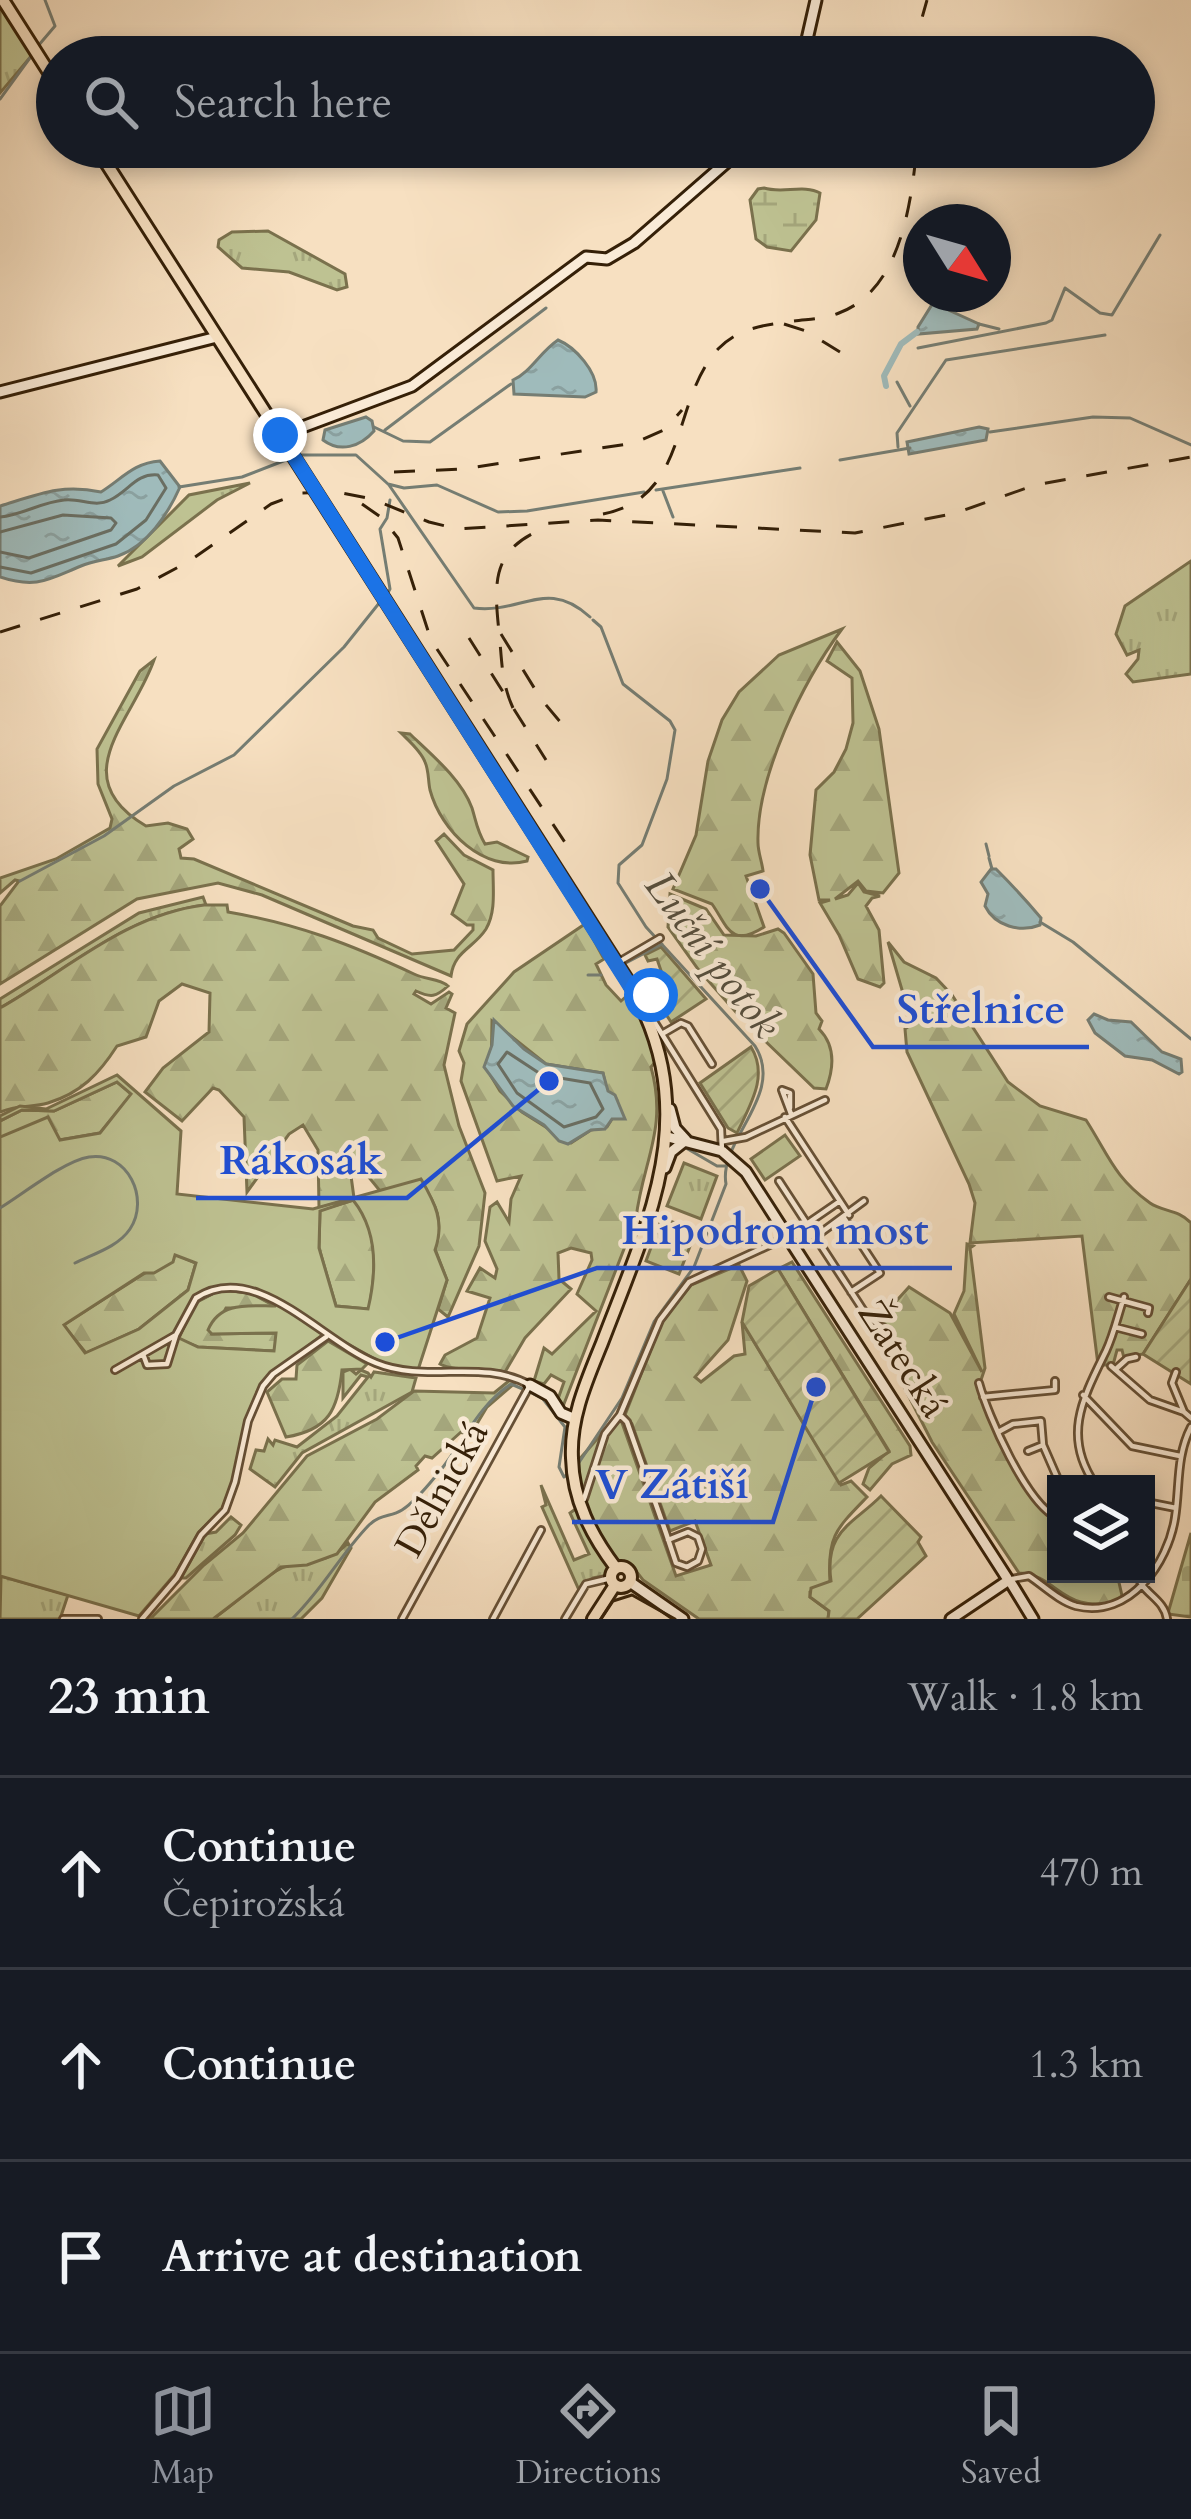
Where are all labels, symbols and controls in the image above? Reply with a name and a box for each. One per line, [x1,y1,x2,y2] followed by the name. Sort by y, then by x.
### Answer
[36,36,1155,168] search box
[78,69,144,135] icon: search
[174,72,392,133] text: Search here
[903,204,1011,312] north arrow
[253,408,307,462] route end
[631,860,795,1050] water label: Luční potok
[624,968,678,1022] route start
[873,969,1089,1047] callout: Střelnice
[897,981,1065,1038] text: Střelnice
[196,1120,407,1198] callout: Rákosák
[220,1132,382,1189] text: Rákosák
[597,1190,952,1268] callout: Hipodrom most
[621,1202,929,1259] text: Hipodrom most
[845,1290,961,1428] street label: Žatecká
[383,1411,501,1567] street label: Dělnická
[572,1444,773,1522] callout: V Zátiší
[595,1456,749,1513] text: V Zátiší
[1047,1475,1155,1583] map controls
[1047,1475,1155,1583] button: layers
[48,1662,210,1732] text: 23 min
[907,1671,1143,1724] text: Walk · 1.8 km
[162,1816,356,1877] text: Continue
[48,1840,114,1906] icon: ahead
[1040,1846,1143,1899] text: 470 m
[162,1877,345,1930] text: Čepirožská
[48,2032,114,2098] icon: ahead
[162,2034,356,2095] text: Continue
[1029,2038,1143,2091] text: 1.3 km
[48,2224,114,2290] icon: arrive
[162,2226,582,2287] text: Arrive at destination
[150,2378,216,2495] tab: Map
[516,2378,661,2495] tab: Directions
[961,2378,1041,2495] tab: Saved

